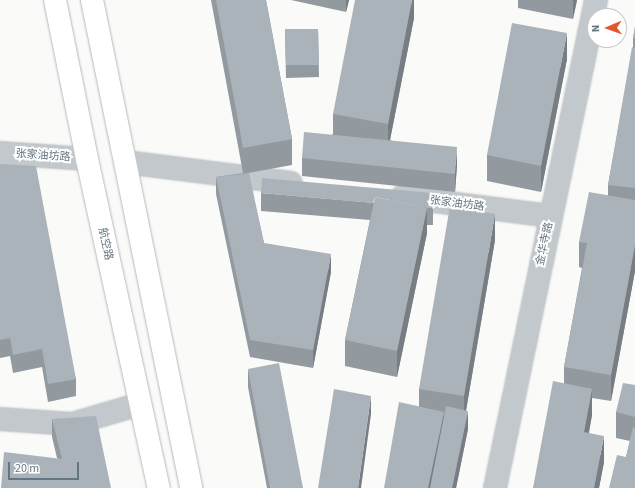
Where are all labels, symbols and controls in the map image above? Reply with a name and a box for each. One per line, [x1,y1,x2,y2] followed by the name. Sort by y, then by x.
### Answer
[587,8,627,48] north arrow
[588,24,603,32] text: N
[15,147,71,165] street label: 张家油坊路
[429,194,485,214] street label: 张家油坊路
[534,221,556,267] street label: 金华寺路
[95,226,115,262] street label: 航空路
[10,454,81,480] scale bar
[15,460,39,477] text: 20 m

